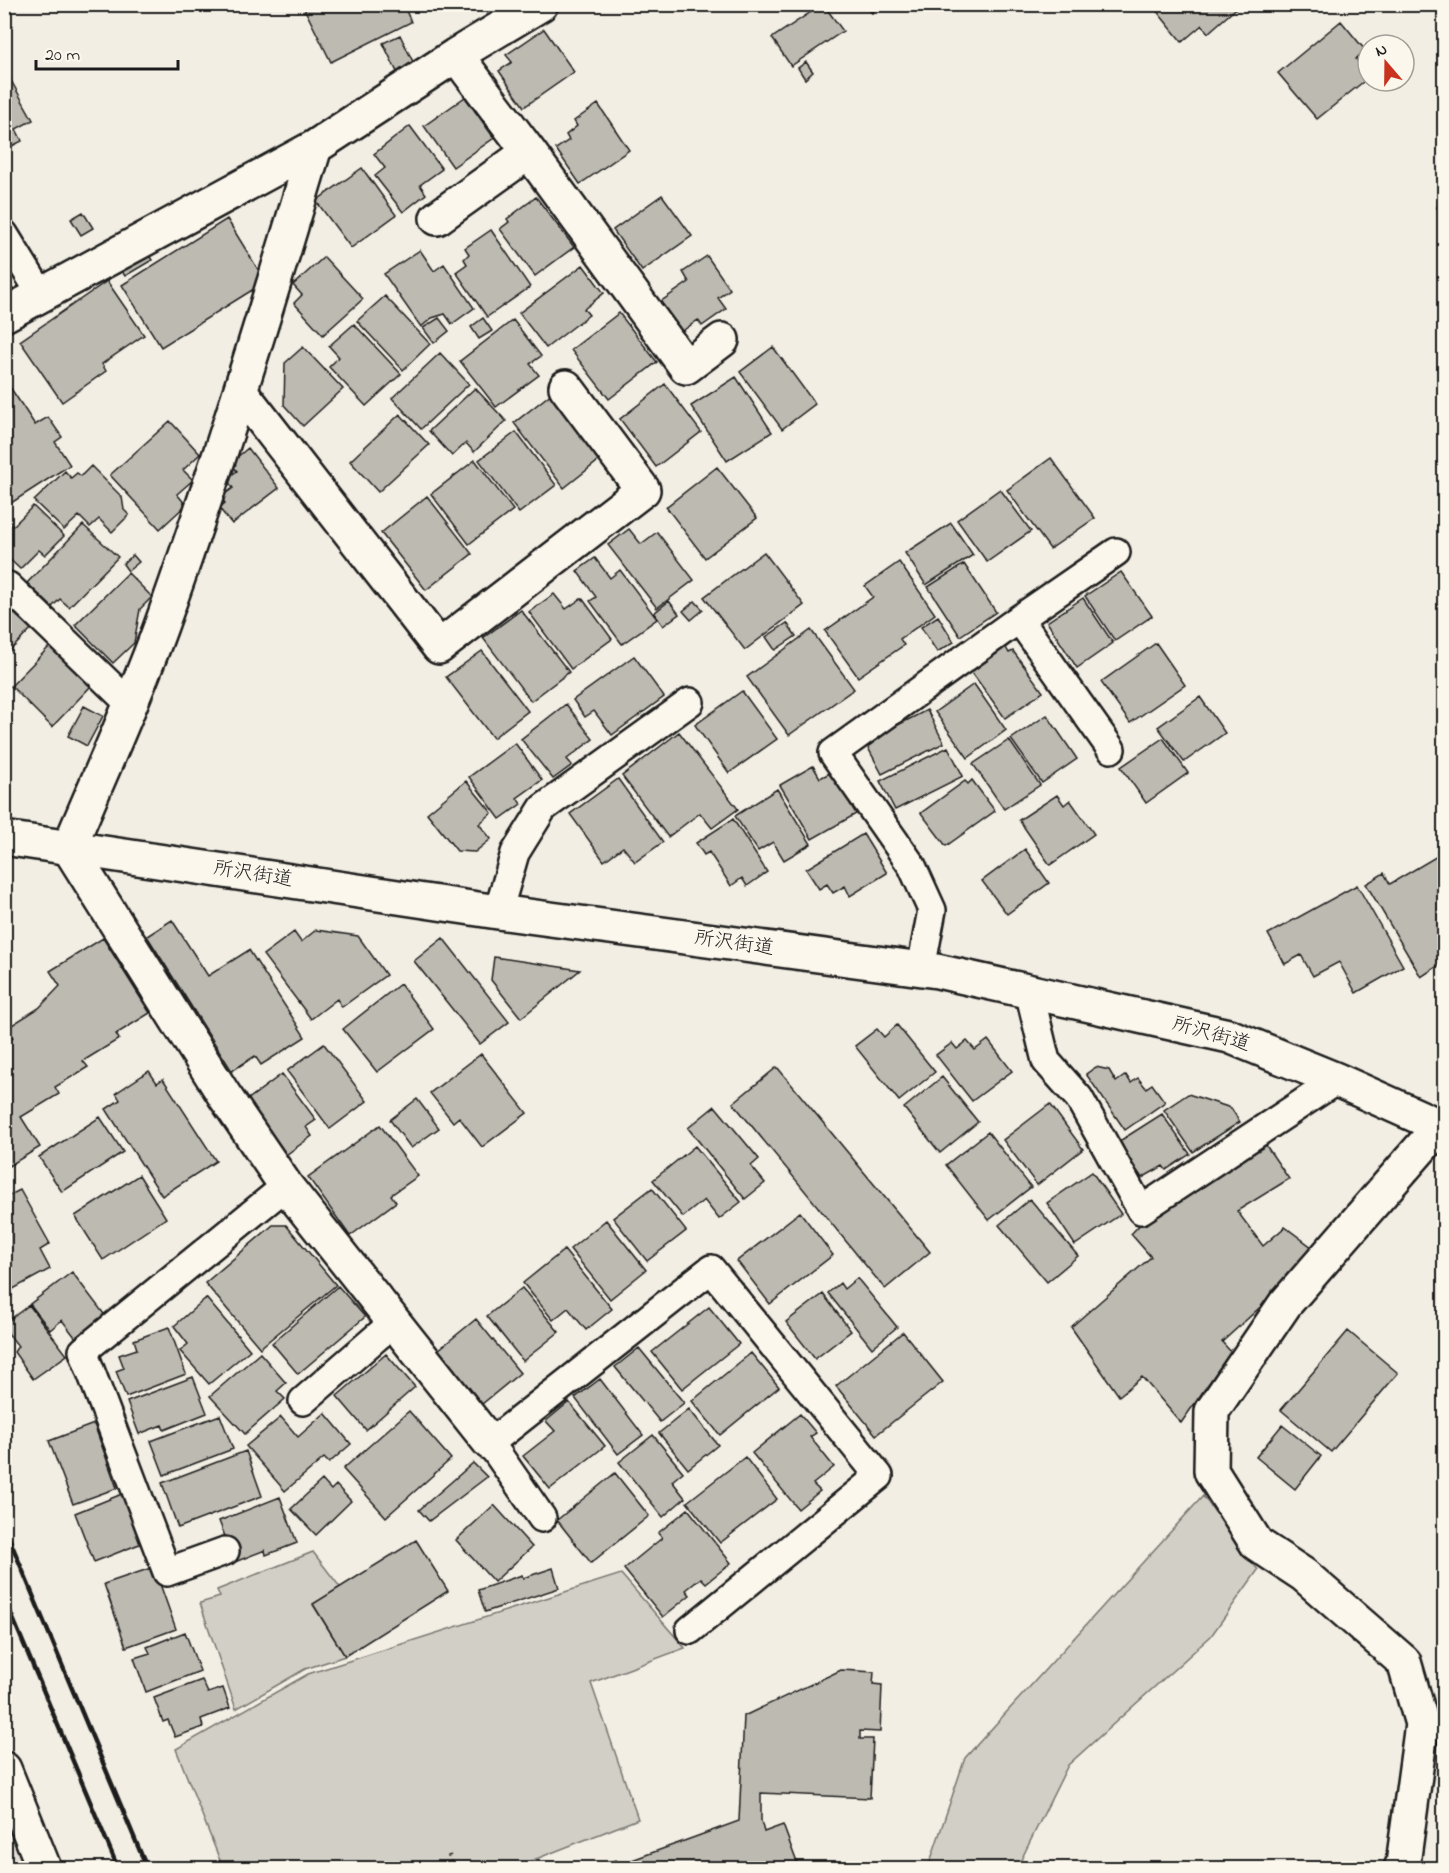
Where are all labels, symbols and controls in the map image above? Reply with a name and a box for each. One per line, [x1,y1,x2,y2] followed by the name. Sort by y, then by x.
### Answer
[36,33,178,71] scale bar
[1356,33,1416,93] north arrow
[1372,38,1391,64] text: N
[45,43,80,69] text: 20 m
[211,854,295,896] street label: 所沢街道
[692,924,776,964] street label: 所沢街道
[1169,1010,1253,1060] street label: 所沢街道

